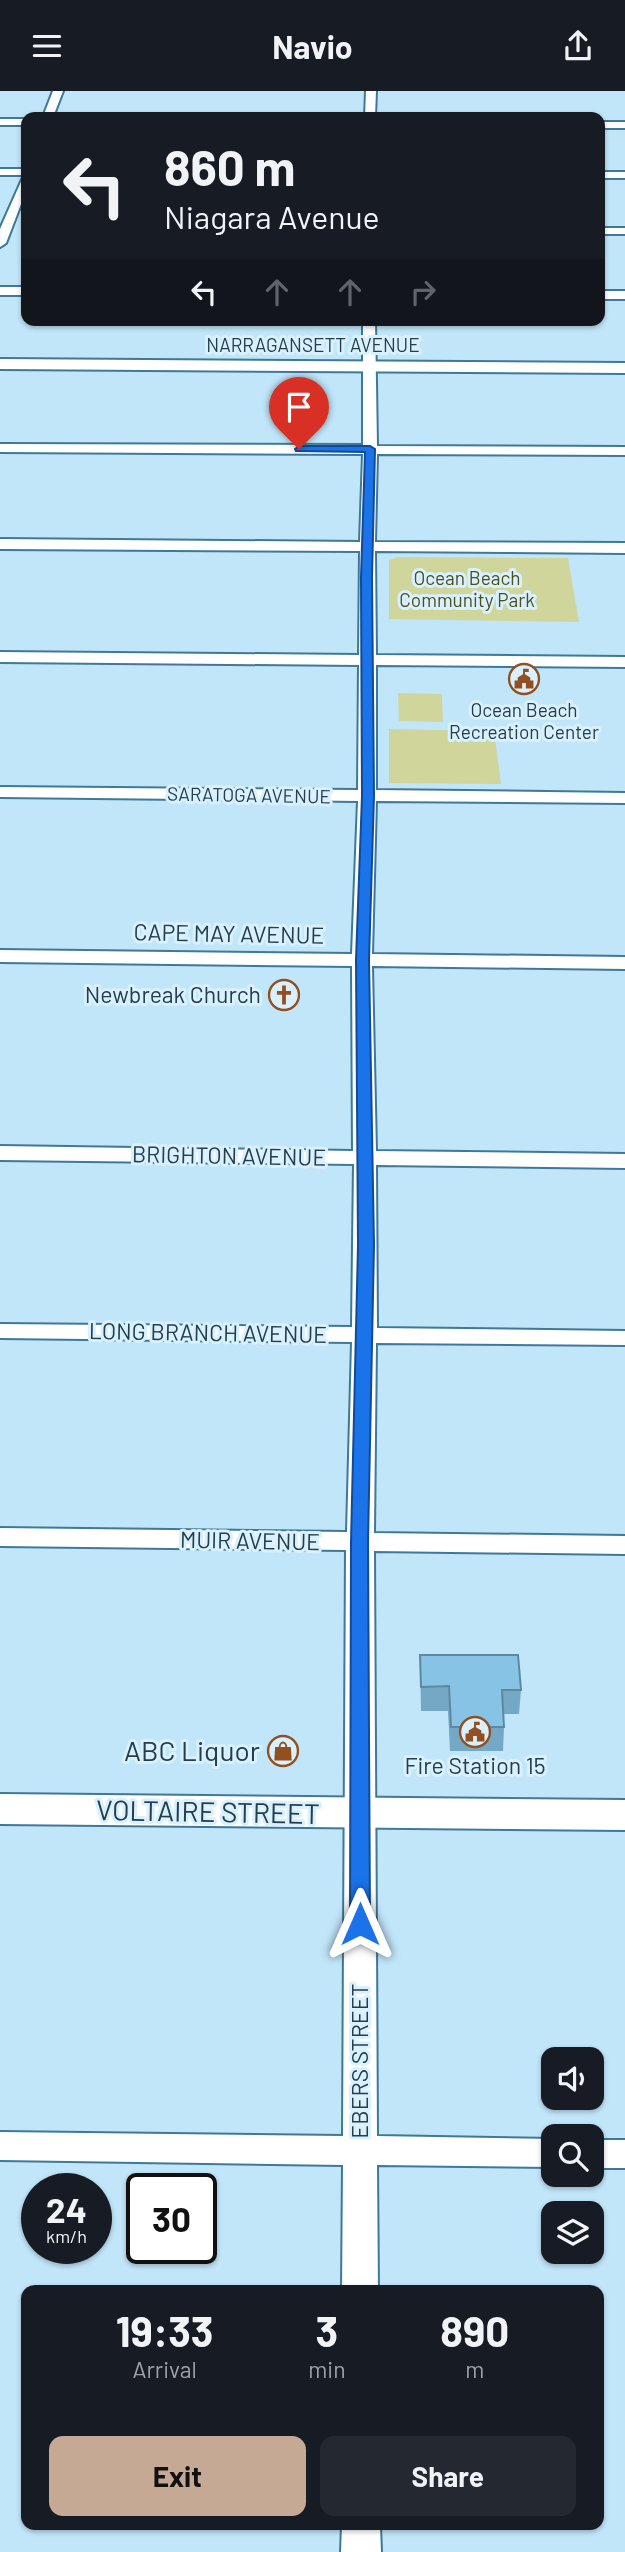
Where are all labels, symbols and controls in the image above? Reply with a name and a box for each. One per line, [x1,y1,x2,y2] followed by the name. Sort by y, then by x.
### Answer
[28,27,66,65] icon: menu
[272,27,353,65] text: Navio
[559,27,597,65] icon: share
[164,137,295,196] text: 860 m
[49,140,140,231] icon: left
[164,197,380,235] text: Niagara Avenue
[185,273,223,311] icon: left
[258,273,296,311] icon: ahead
[331,273,369,311] icon: ahead
[404,273,442,311] icon: right
[206,333,420,356] street label: NARRAGANSETT AVENUE
[269,377,329,449] pin
[280,388,318,426] icon: arrive
[399,566,535,611] park label: Ocean Beach Community Park
[507,662,541,696] public building icon: Ocean Beach Recreation Center
[449,698,599,743] place label: Ocean Beach Recreation Center
[167,782,331,807] street label: SARATOGA AVENUE
[133,917,325,949] street label: CAPE MAY AVENUE
[267,978,301,1012] church icon: Newbreak Church
[85,980,261,1008] place label: Newbreak Church
[132,1139,326,1171] street label: BRIGHTON AVENUE
[89,1316,327,1348] street label: LONG BRANCH AVENUE
[180,1525,320,1555] street label: MUIR AVENUE
[458,1715,492,1749] public building icon: Fire Station 15
[124,1733,260,1767] place label: ABC Liquor
[266,1734,300,1768] shop icon: ABC Liquor
[404,1751,546,1779] place label: Fire Station 15
[96,1792,320,1830] street label: VOLTAIRE STREET
[323,1887,397,1961] position arrow
[345,1983,373,2139] street label: EBERS STREET
[541,2047,604,2264] map controls
[541,2047,604,2110] button: sound
[541,2124,604,2187] button: search
[126,2173,217,2264] speed limit sign: 30
[46,2188,87,2230] text: 24
[541,2201,604,2264] button: layers
[46,2225,87,2247] text: km/h
[116,2305,214,2355] text: 19:33
[316,2305,338,2355] text: 3
[440,2305,509,2355] text: 890
[132,2355,197,2383] text: Arrival
[308,2355,346,2383] text: min
[465,2355,484,2383] text: m
[49,2436,306,2516] button: Exit
[320,2436,576,2516] button: Share

